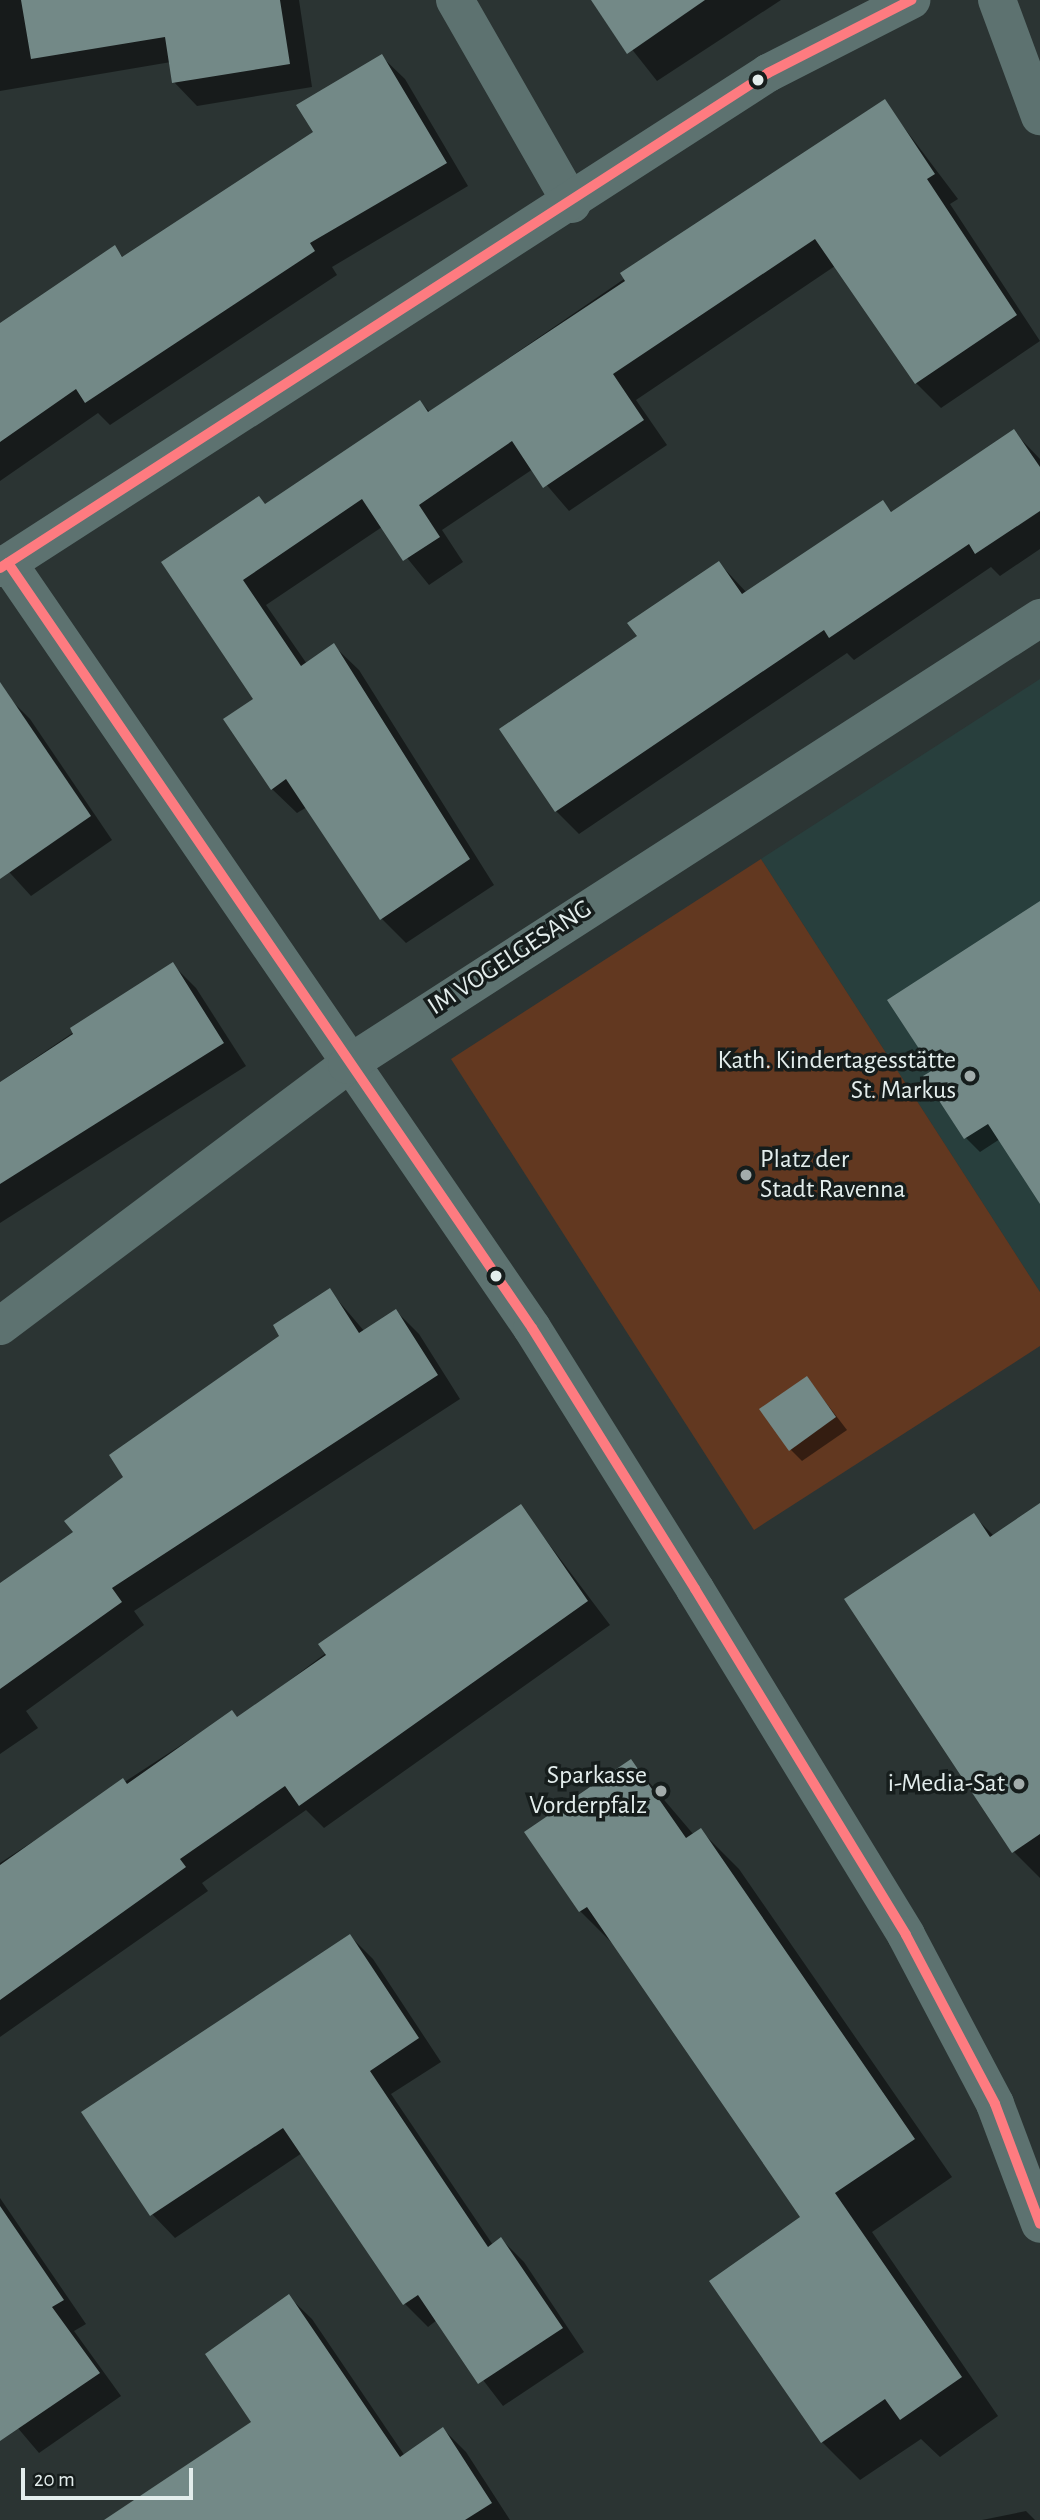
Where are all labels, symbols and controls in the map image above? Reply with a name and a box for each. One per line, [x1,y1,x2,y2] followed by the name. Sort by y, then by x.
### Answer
[751,73,765,87] unlabelled marker
[422,893,598,1023] street label: IM VOGELGESANG
[717,1045,956,1106] place label: Kath. Kindertagesstätte St. Markus
[962,1068,978,1084] marker: Kath. Kindertagesstätte St. Markus
[760,1144,905,1206] place label: Platz der Stadt Ravenna
[738,1167,754,1183] marker: Platz der Stadt Ravenna
[489,1269,503,1283] unlabelled marker
[529,1760,647,1822] place label: Sparkasse Vorderpfalz
[888,1768,1005,1800] place label: i-Media-Sat
[1011,1776,1027,1792] marker: i-Media-Sat
[653,1783,669,1799] marker: Sparkasse Vorderpfalz
[24,2454,196,2498] scale bar
[34,2469,75,2490] text: 20 m

